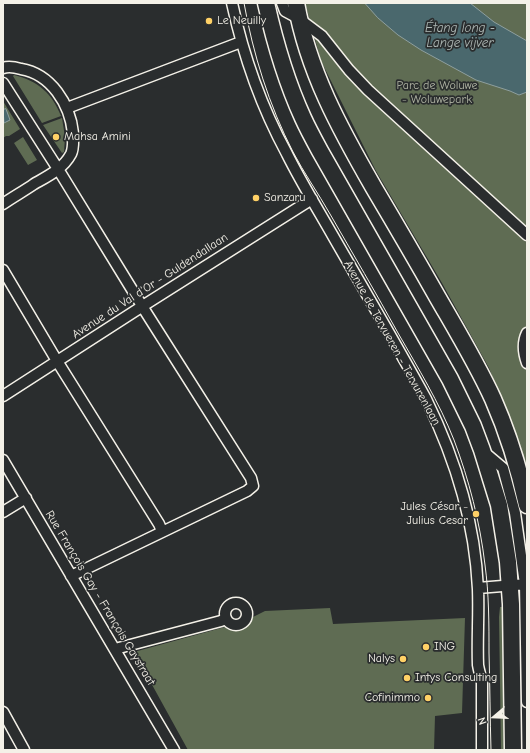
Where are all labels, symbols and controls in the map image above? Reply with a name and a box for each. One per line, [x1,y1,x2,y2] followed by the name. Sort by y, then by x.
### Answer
[217,14,266,28] place label: Le Neuilly
[204,16,214,26] marker: Le Neuilly
[425,20,495,51] water label: Étang long - Lange vijver
[397,79,477,107] park label: Parc de Woluwe - Woluwepark
[64,130,131,144] place label: Mahsa Amini
[51,132,61,142] marker: Mahsa Amini
[264,191,305,205] place label: Sanzaru
[251,193,261,203] marker: Sanzaru
[69,230,231,342] street label: Avenue du Val d'Or - Guldendallaan
[341,258,443,428] street label: Avenue de Tervueren - Tervurenlaan
[401,500,468,528] place label: Jules César - Julius Cesar
[42,508,158,688] street label: Rue François Gay - François Gaystraat
[471,509,481,519] marker: Jules César - Julius Cesar
[434,640,455,654] place label: ING
[421,642,431,652] marker: ING
[368,652,395,666] place label: Nalys
[398,654,408,664] marker: Nalys
[415,671,497,685] place label: Intys Consulting
[402,673,412,683] marker: Intys Consulting
[365,691,420,705] place label: Cofinimmo
[423,693,433,703] marker: Cofinimmo
[474,697,514,737] north arrow
[475,716,489,727] text: N

